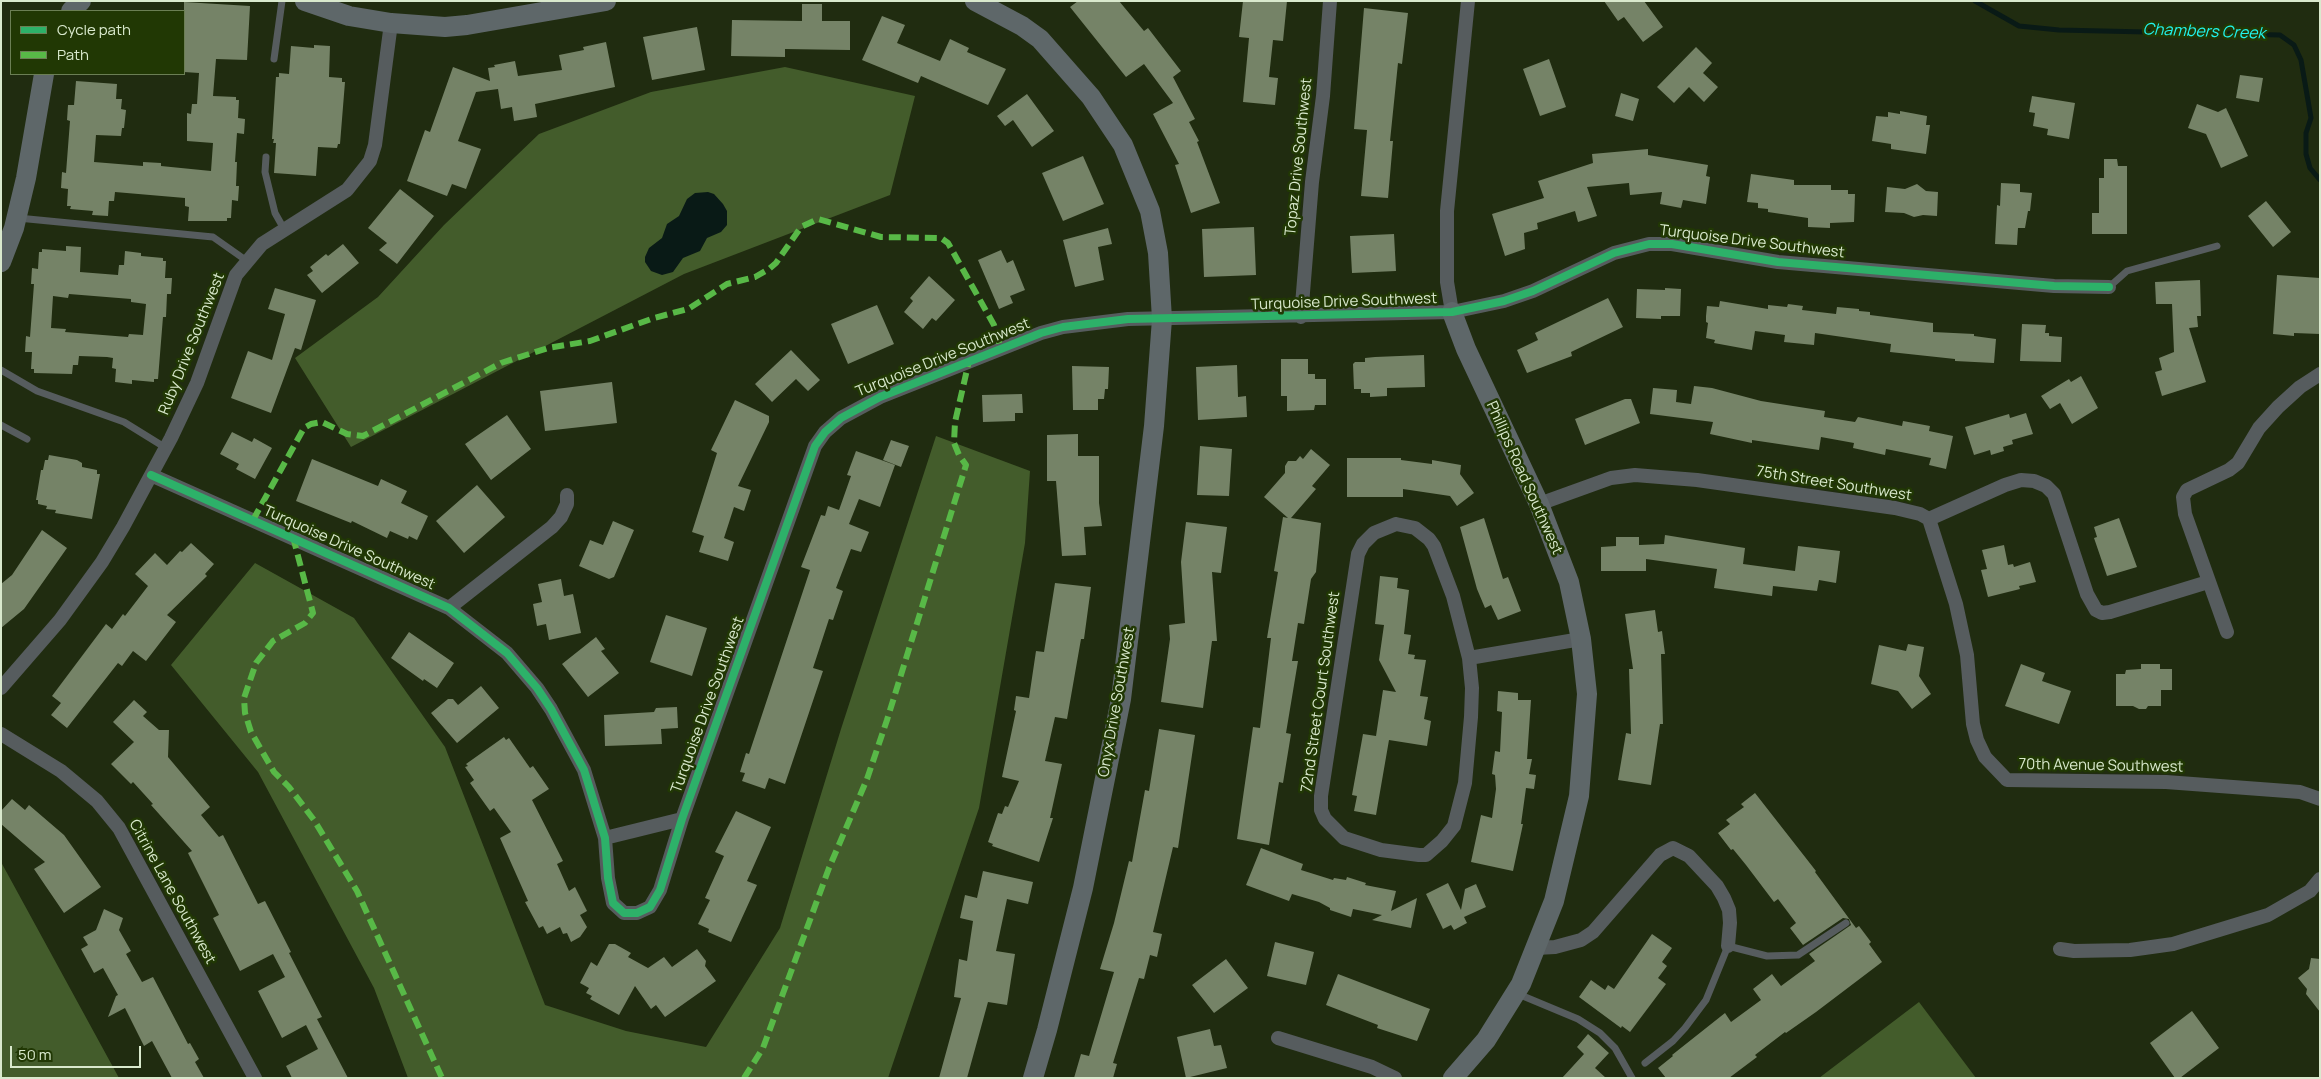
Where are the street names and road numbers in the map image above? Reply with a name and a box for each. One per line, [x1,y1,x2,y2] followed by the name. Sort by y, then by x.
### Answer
[1282,77,1316,237] street label: Topaz Drive Southwest
[1658,222,1846,262] street label: Turquoise Drive Southwest
[155,270,229,418] street label: Ruby Drive Southwest
[1251,290,1437,314] street label: Turquoise Drive Southwest
[853,315,1033,401] street label: Turquoise Drive Southwest
[1482,399,1566,557] street label: Phillips Road Southwest
[1755,463,1913,505] street label: 75th Street Southwest
[260,502,438,594] street label: Turquoise Drive Southwest
[1298,590,1344,794] street label: 72nd Street Court Southwest
[668,614,748,796] street label: Turquoise Drive Southwest
[1095,626,1139,778] street label: Onyx Drive Southwest
[2018,756,2184,776] street label: 70th Avenue Southwest
[125,817,219,967] street label: Citrine Lane Southwest

